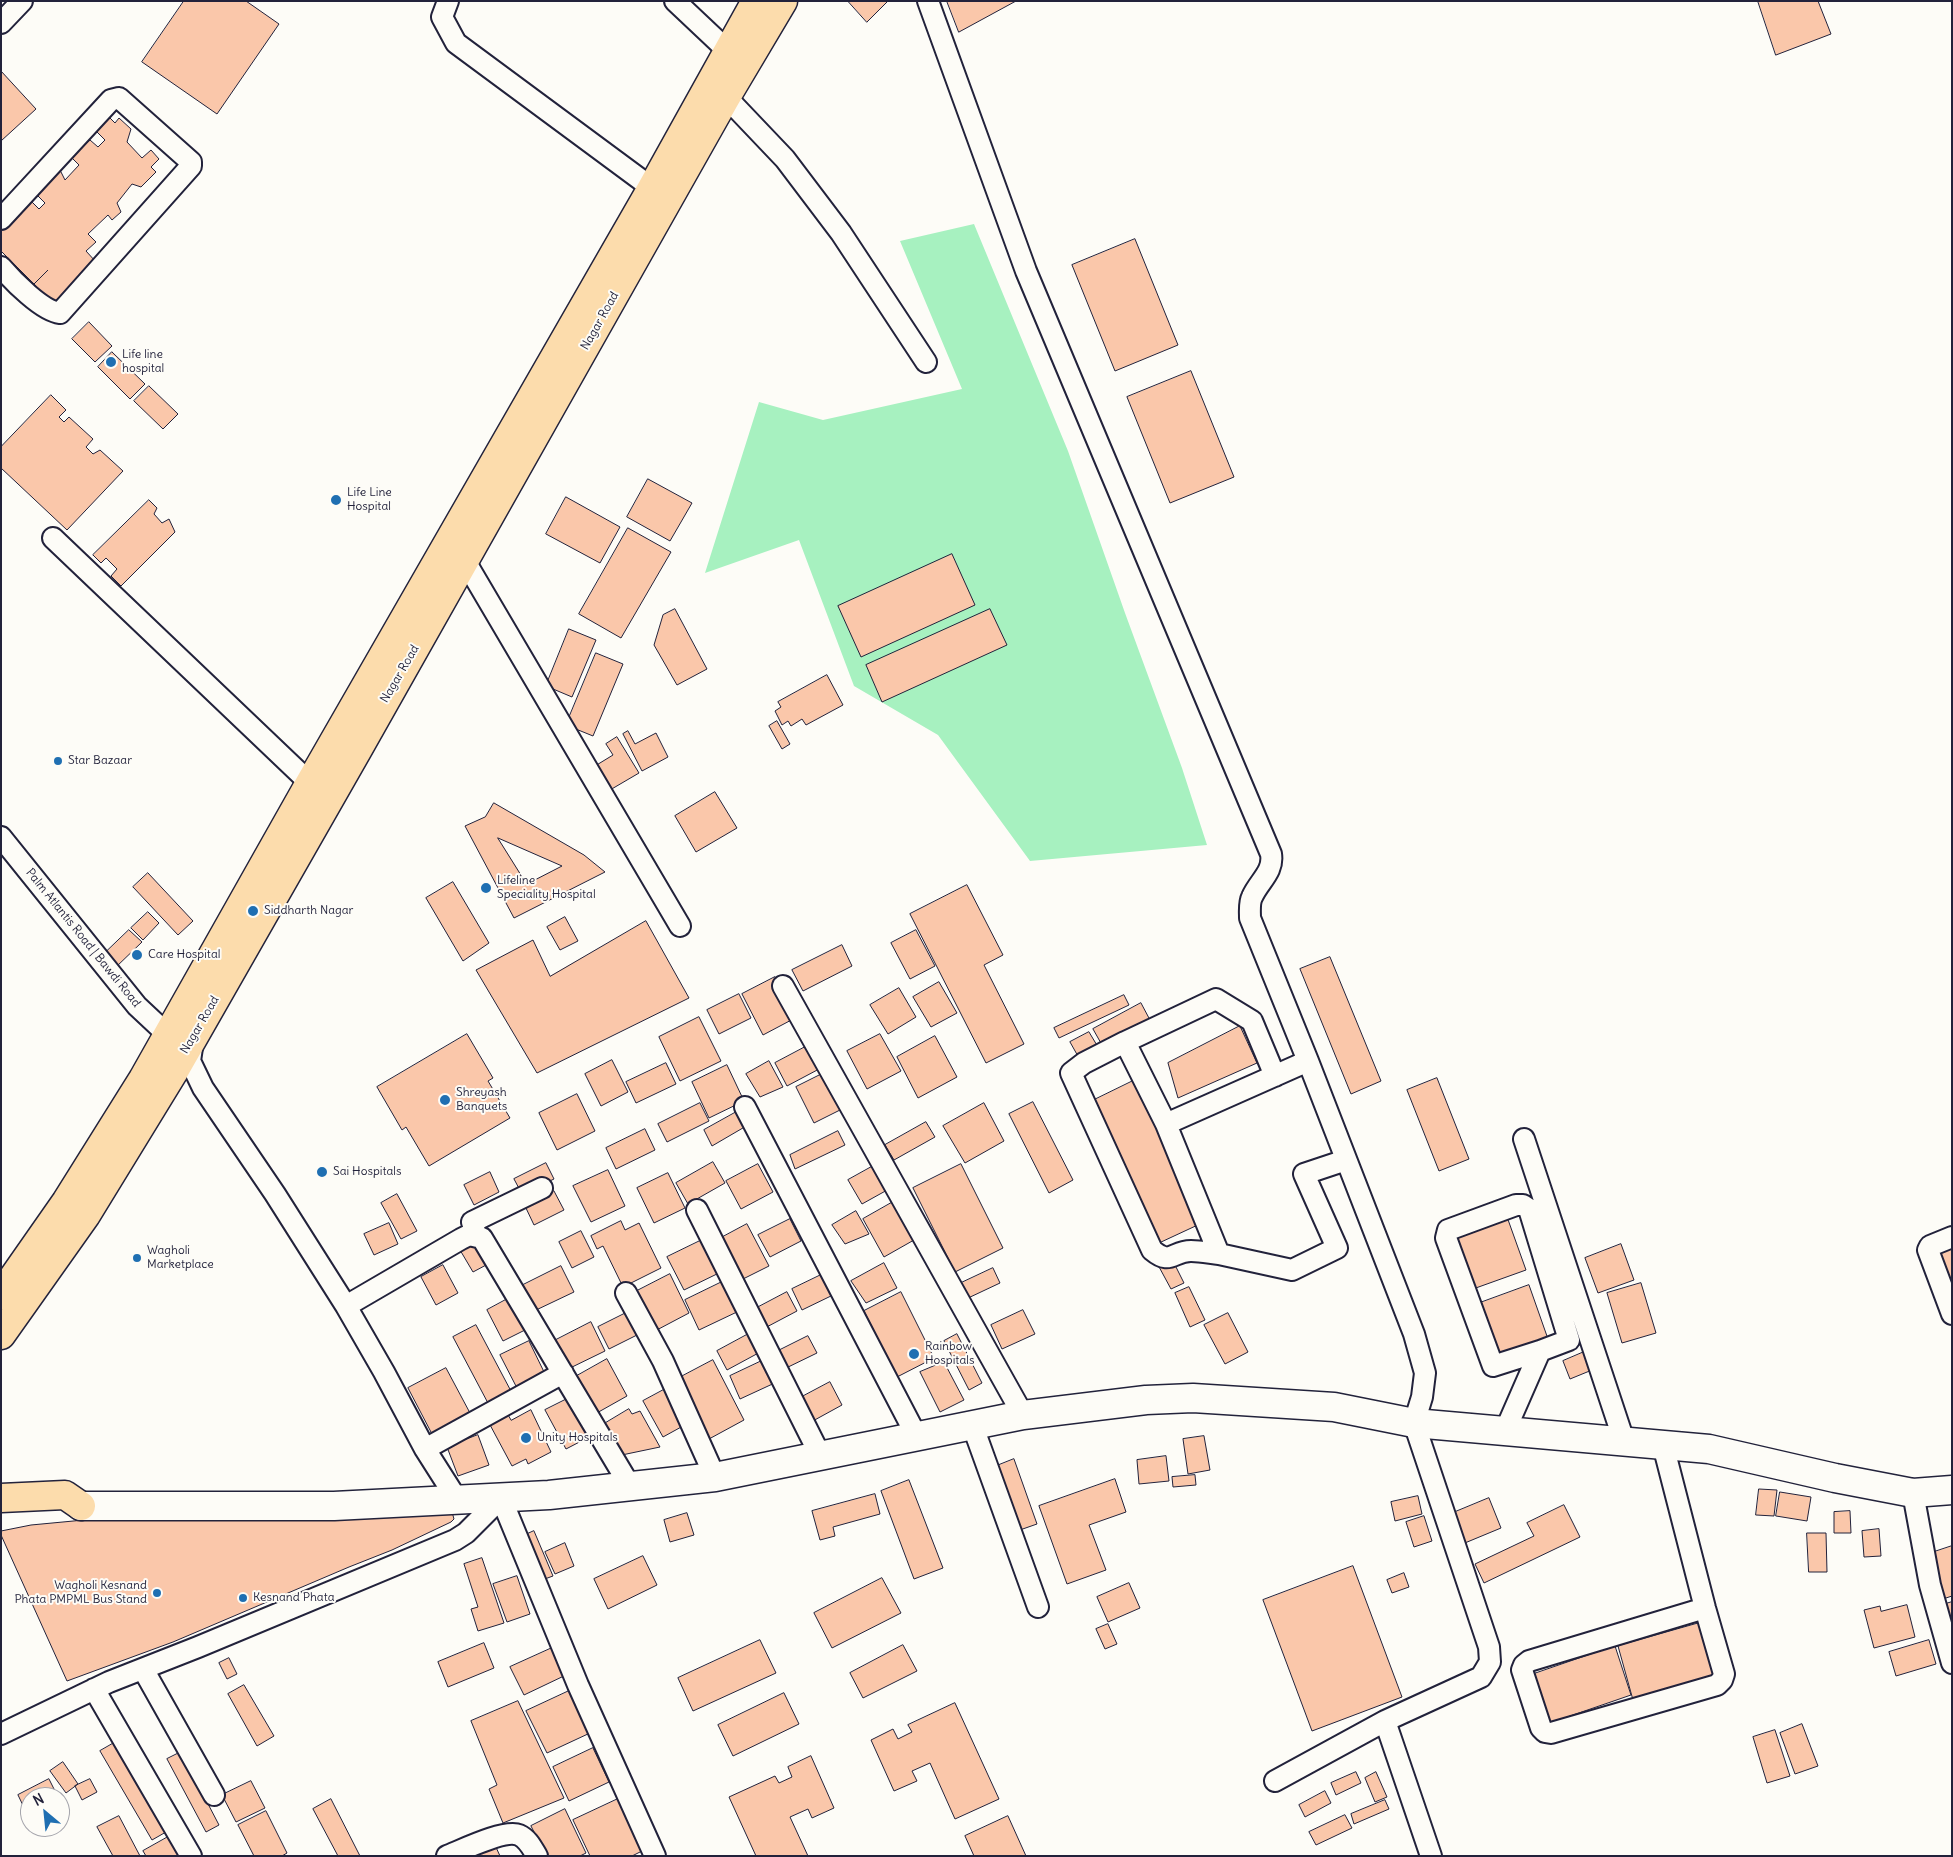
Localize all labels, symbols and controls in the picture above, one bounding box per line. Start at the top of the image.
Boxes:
street label: Nagar Road [578,289,622,353]
place label: Life line hospital [122,348,164,376]
marker: Life line hospital [104,355,118,369]
place label: Life Line Hospital [347,486,392,514]
marker: Life Line Hospital [329,493,343,507]
street label: Nagar Road [378,642,422,706]
place label: Star Bazaar [68,754,132,768]
marker: Star Bazaar [52,755,64,767]
street label: Palm Atlantis Road | Bawdi Road [23,866,143,1010]
place label: Lifeline Speciality Hospital [497,874,596,902]
marker: Lifeline Speciality Hospital [479,881,493,895]
marker: Siddharth Nagar [246,904,260,918]
place label: Siddharth Nagar [264,904,353,918]
marker: Care Hospital [130,948,144,962]
place label: Care Hospital [148,948,220,962]
street label: Nagar Road [178,993,222,1057]
place label: Shreyash Banquets [456,1086,507,1114]
marker: Shreyash Banquets [438,1093,452,1107]
marker: Sai Hospitals [315,1165,329,1179]
place label: Sai Hospitals [333,1165,401,1179]
place label: Wagholi Marketplace [147,1244,214,1272]
marker: Wagholi Marketplace [131,1252,143,1264]
place label: Rainbow Hospitals [925,1340,974,1368]
marker: Rainbow Hospitals [907,1347,921,1361]
marker: Unity Hospitals [519,1431,533,1445]
place label: Unity Hospitals [537,1431,618,1445]
place label: Wagholi Kesnand Phata PMPML Bus Stand [14,1579,147,1607]
marker: Wagholi Kesnand Phata PMPML Bus Stand [151,1587,163,1599]
place label: Kesnand Phata [253,1591,335,1605]
marker: Kesnand Phata [237,1592,249,1604]
north arrow [20,1787,70,1837]
text: N [30,1789,47,1810]

